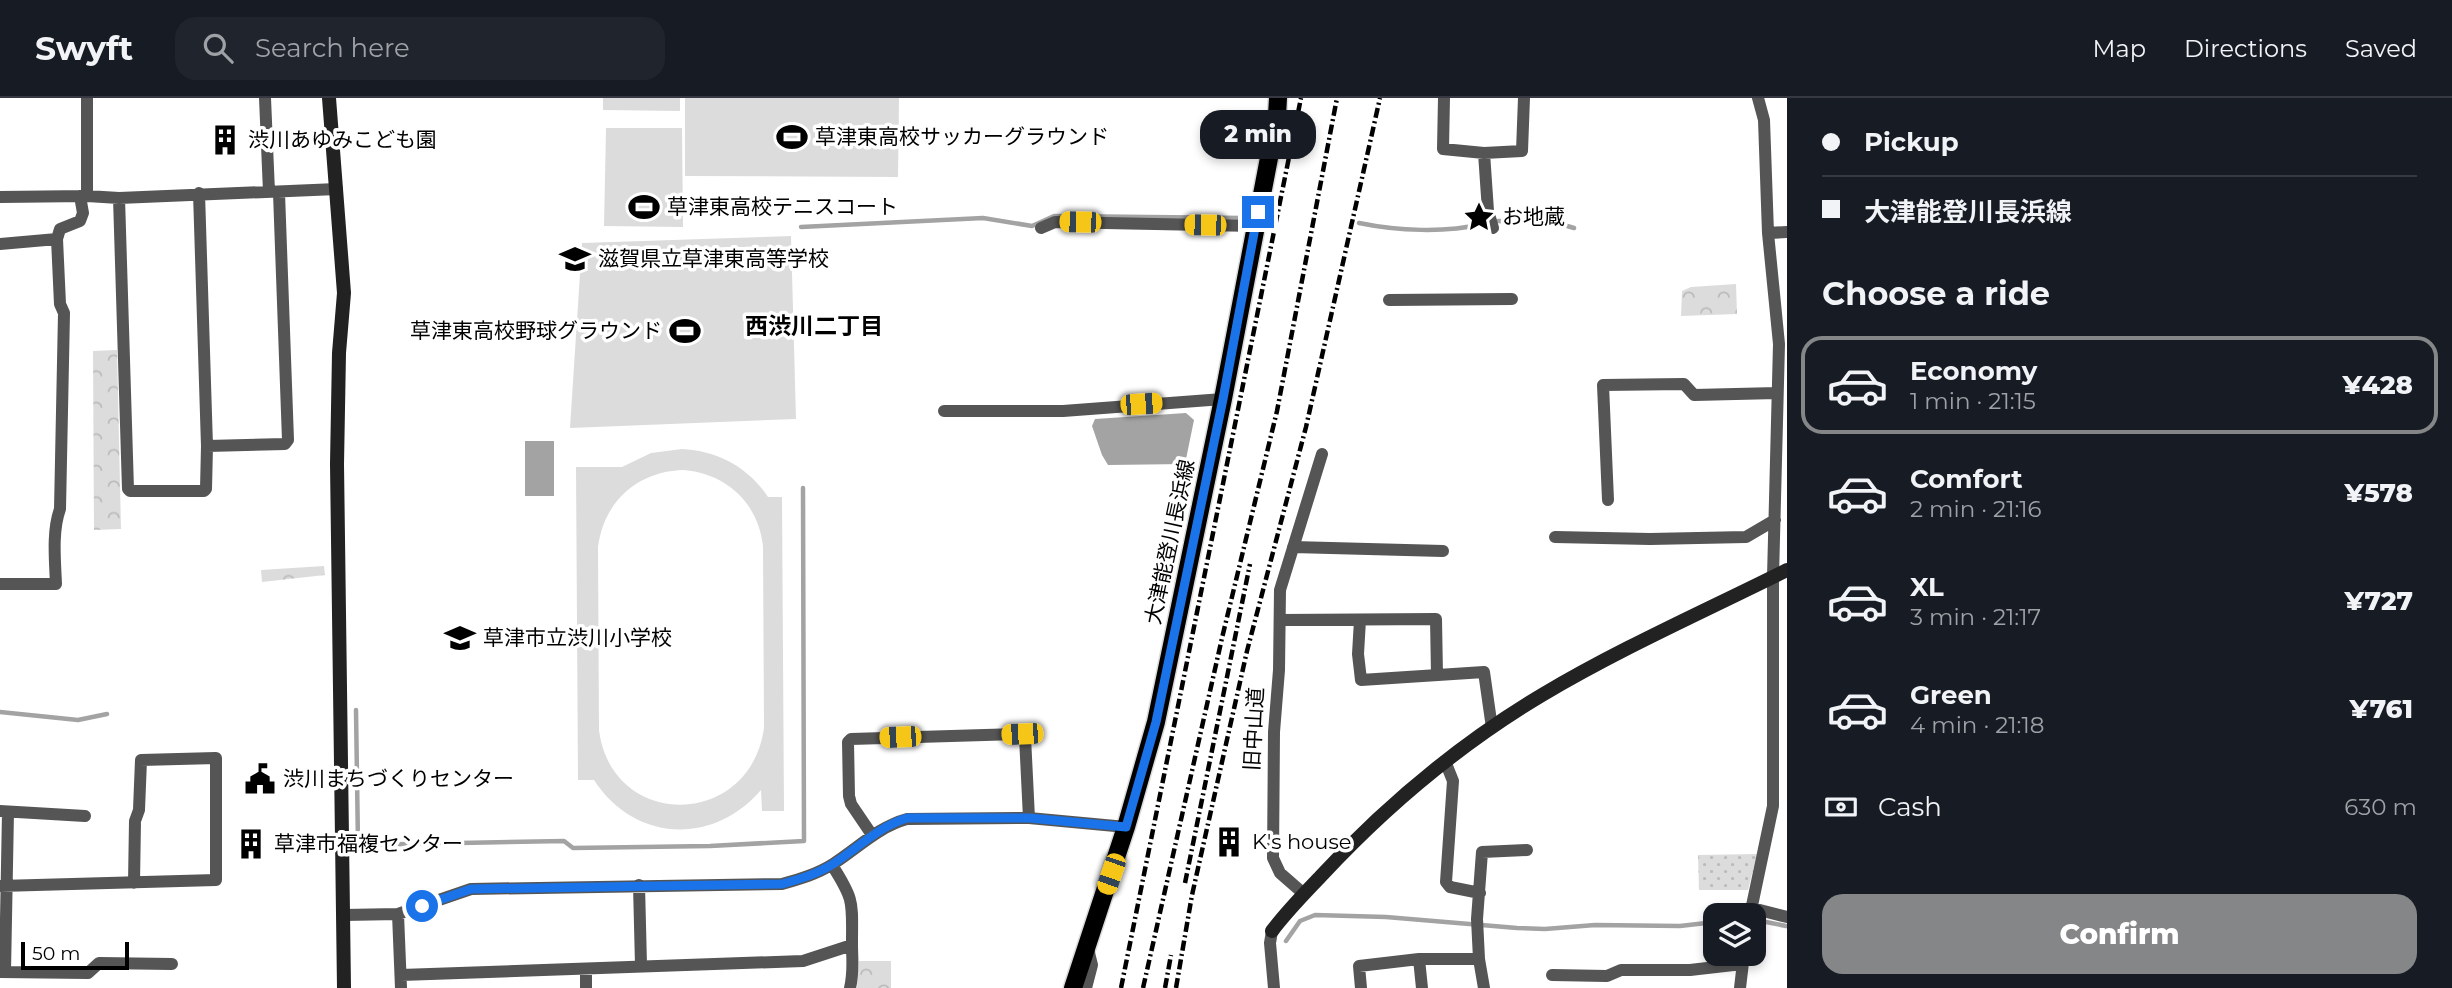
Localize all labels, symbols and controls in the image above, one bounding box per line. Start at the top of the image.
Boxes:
search box [175,17,665,80]
text: Swyft [35,28,133,68]
icon: search [199,29,237,67]
text: Search here [255,32,410,64]
text: Map [2093,34,2146,63]
text: Directions [2184,34,2307,63]
text: Saved [2345,34,2417,63]
callout: 2 min [1200,110,1316,159]
sports icon: 草津東高校サッカーグラウンド [775,120,809,154]
text: 2 min [1224,120,1292,148]
building icon: 渋川あゆみこども園 [208,123,242,157]
place label: 草津東高校サッカーグラウンド [815,124,1109,149]
text: Pickup [1864,126,1959,158]
place label: 渋川あゆみこども園 [248,127,437,152]
sports icon: 草津東高校テニスコート [627,190,661,224]
place label: 草津東高校テニスコート [667,194,898,219]
route end [1242,196,1274,228]
text: 大津能登川長浜線 [1864,196,2072,228]
place icon: お地蔵 [1462,200,1496,234]
place label: お地蔵 [1502,204,1565,229]
car [1059,211,1102,233]
car [1184,214,1227,236]
school or university icon: 滋賀県立草津東高等学校 [558,242,592,276]
place label: 滋賀県立草津東高等学校 [598,246,829,271]
text: Choose a ride [1822,274,2050,313]
district label: 西渋川二丁目 [745,312,883,340]
sports icon: 草津東高校野球グラウンド [668,314,702,348]
place label: 草津東高校野球グラウンド [410,318,662,343]
icon: car [1826,354,1889,417]
text: Economy [1910,355,2037,387]
text: ¥428 [2343,369,2413,401]
text: 1 min · 21:15 [1910,387,2036,415]
car [1120,392,1163,416]
street label: 大津能登川長浜線 [1140,457,1199,627]
icon: car [1826,462,1889,525]
text: Comfort [1910,463,2022,495]
text: ¥578 [2345,477,2413,509]
text: 2 min · 21:16 [1910,495,2042,523]
icon: car [1826,570,1889,633]
text: XL [1910,571,1944,603]
text: ¥727 [2344,585,2413,617]
text: 3 min · 21:17 [1910,603,2041,631]
school or university icon: 草津市立渋川小学校 [443,621,477,655]
place label: 草津市立渋川小学校 [483,625,672,650]
icon: car [1826,678,1889,741]
text: Green [1910,679,1992,711]
street label: 旧中山道 [1239,686,1268,772]
text: ¥761 [2350,693,2413,725]
text: 4 min · 21:18 [1910,711,2044,739]
car [1001,723,1044,745]
car [879,726,922,748]
public building icon: 渋川まちづくりセンター [243,762,277,796]
place label: 渋川まちづくりセンター [283,766,514,791]
icon: cash [1822,788,1860,826]
text: Cash [1878,791,1942,823]
text: 630 m [2344,793,2417,821]
building icon: K's house [1212,825,1246,859]
building icon: 草津市福複センター [234,827,268,861]
place label: K's house [1252,829,1351,854]
place label: 草津市福複センター [274,831,463,856]
car [1095,851,1128,897]
route start [406,890,438,922]
button: Confirm [1822,894,2417,974]
map controls [1703,903,1766,966]
button: layers [1703,903,1766,966]
scale bar [21,939,130,971]
text: 50 m [32,942,80,965]

